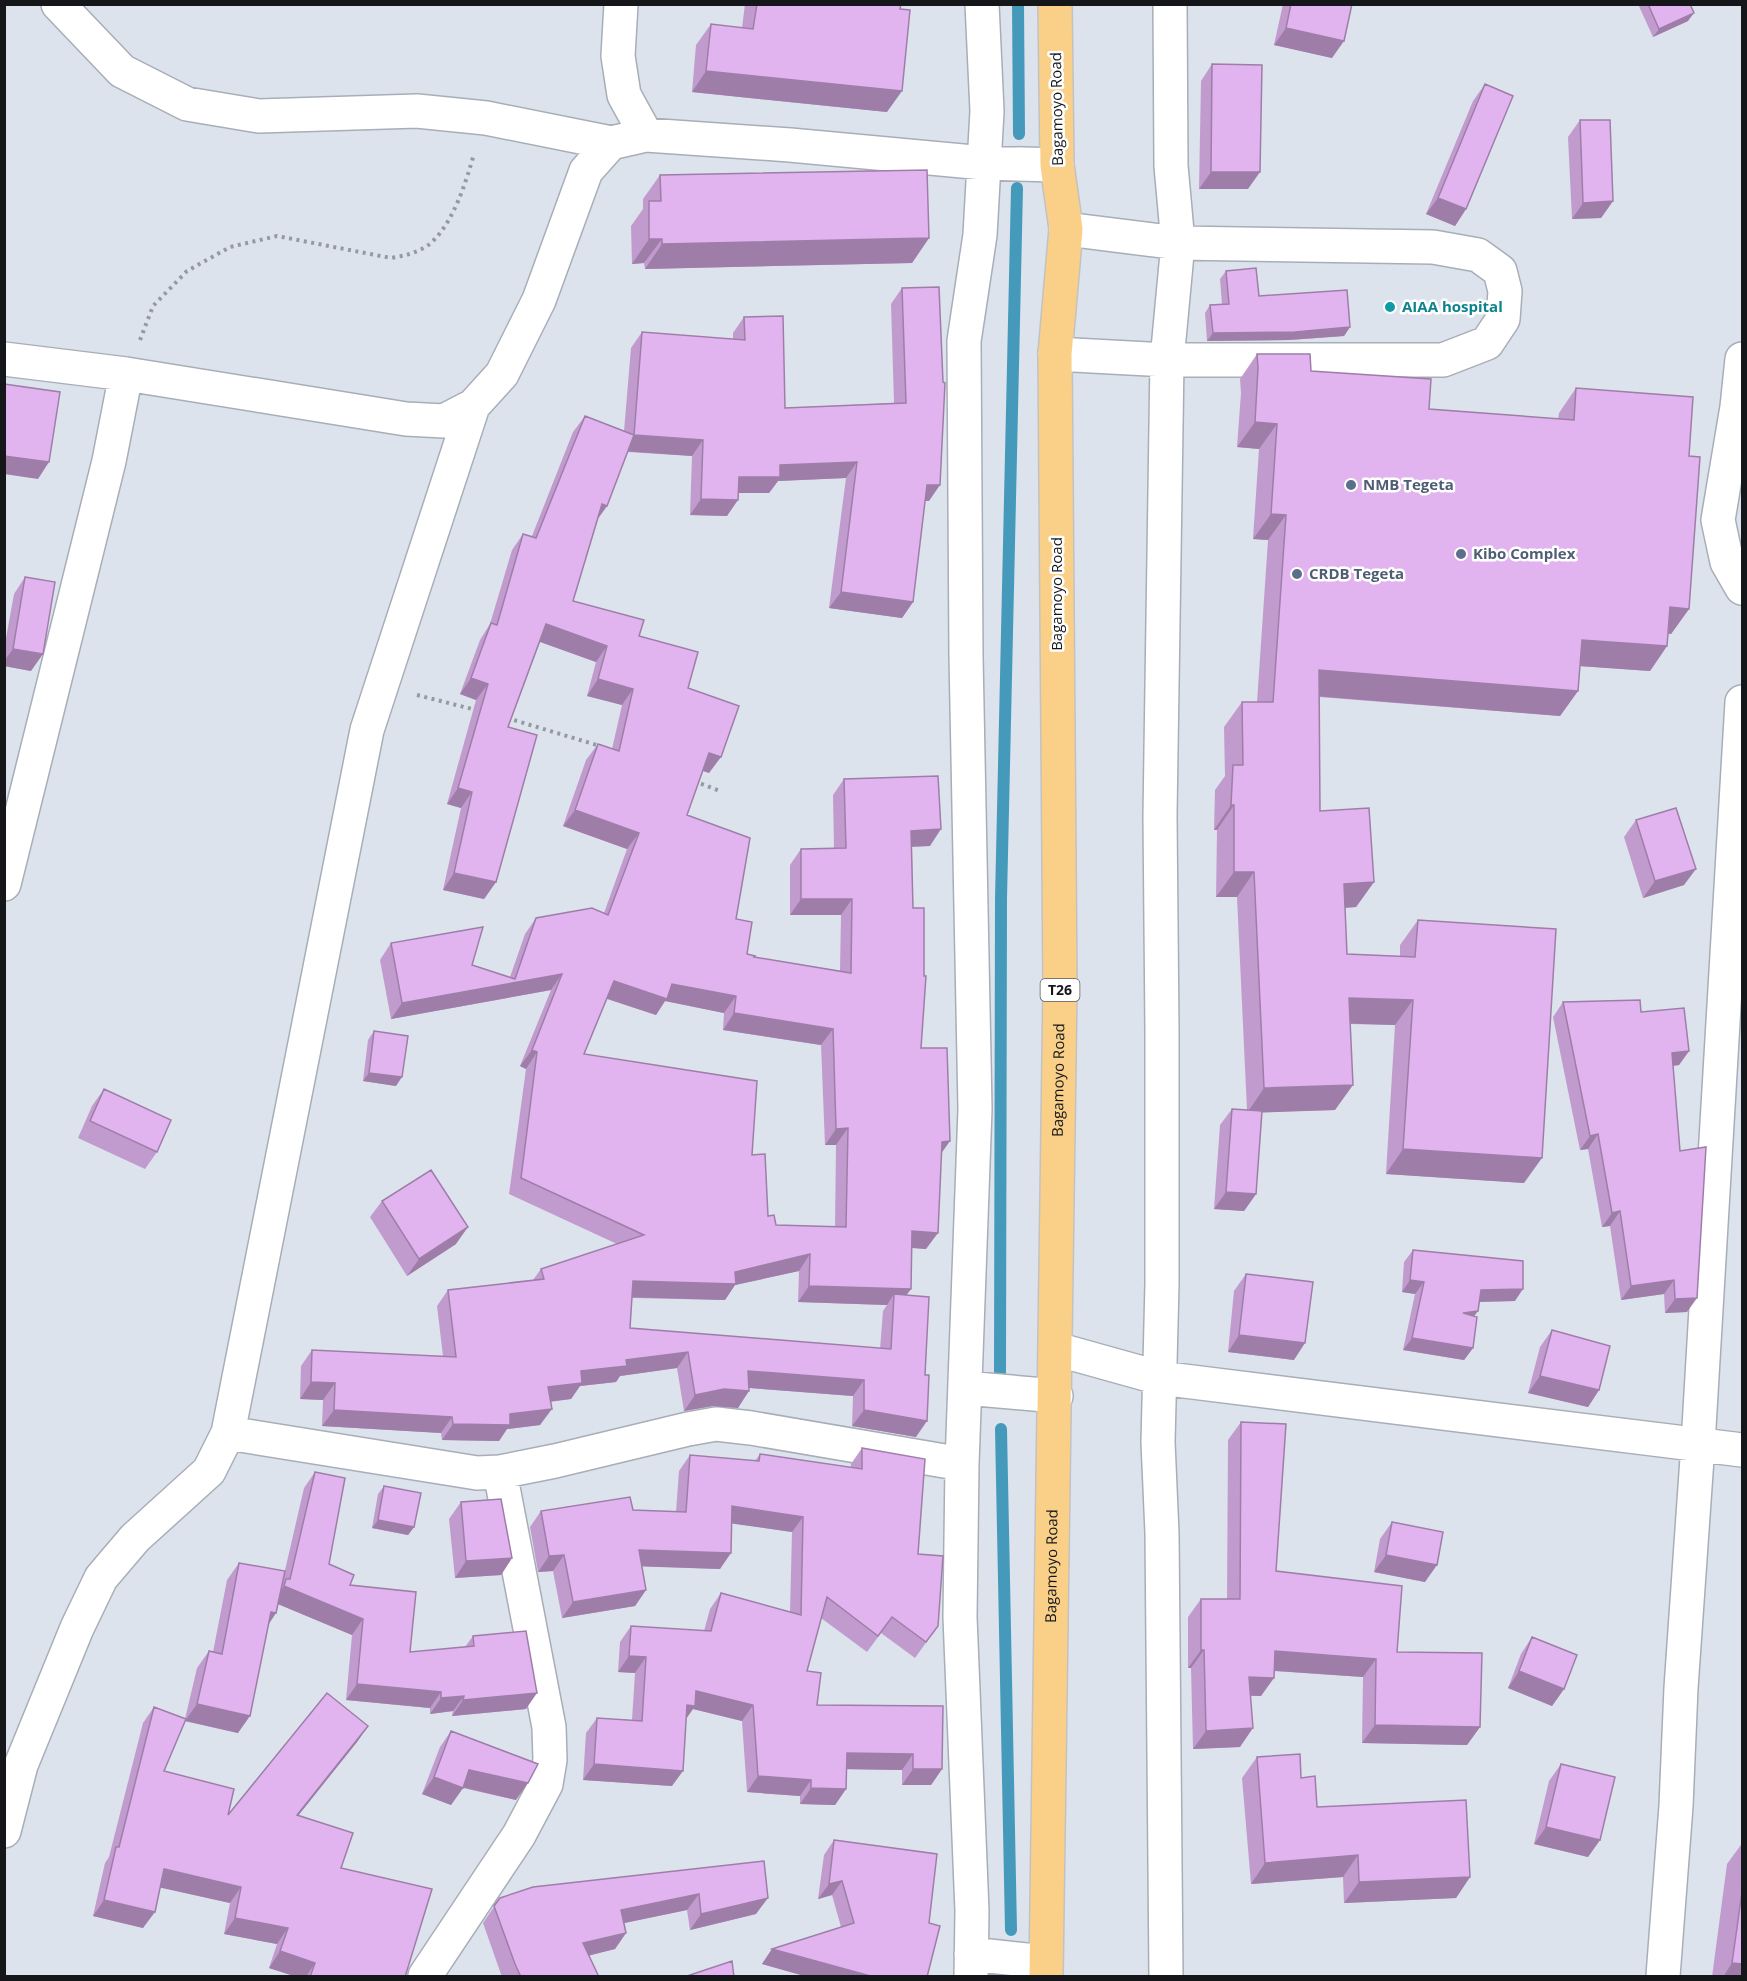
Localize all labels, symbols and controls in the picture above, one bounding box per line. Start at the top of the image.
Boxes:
street label: Bagamoyo Road [1045,52,1067,166]
place label: AIAA hospital [1402,296,1503,316]
marker: AIAA hospital [1383,300,1397,314]
place label: NMB Tegeta [1363,474,1454,494]
marker: NMB Tegeta [1344,478,1358,492]
street label: Bagamoyo Road [1046,537,1066,651]
place label: Kibo Complex [1473,543,1576,563]
marker: Kibo Complex [1454,547,1468,561]
place label: CRDB Tegeta [1309,563,1404,583]
marker: CRDB Tegeta [1290,567,1304,581]
road number: T26 [1040,979,1080,1001]
street label: Bagamoyo Road [1047,1023,1068,1137]
street label: Bagamoyo Road [1040,1509,1062,1623]

